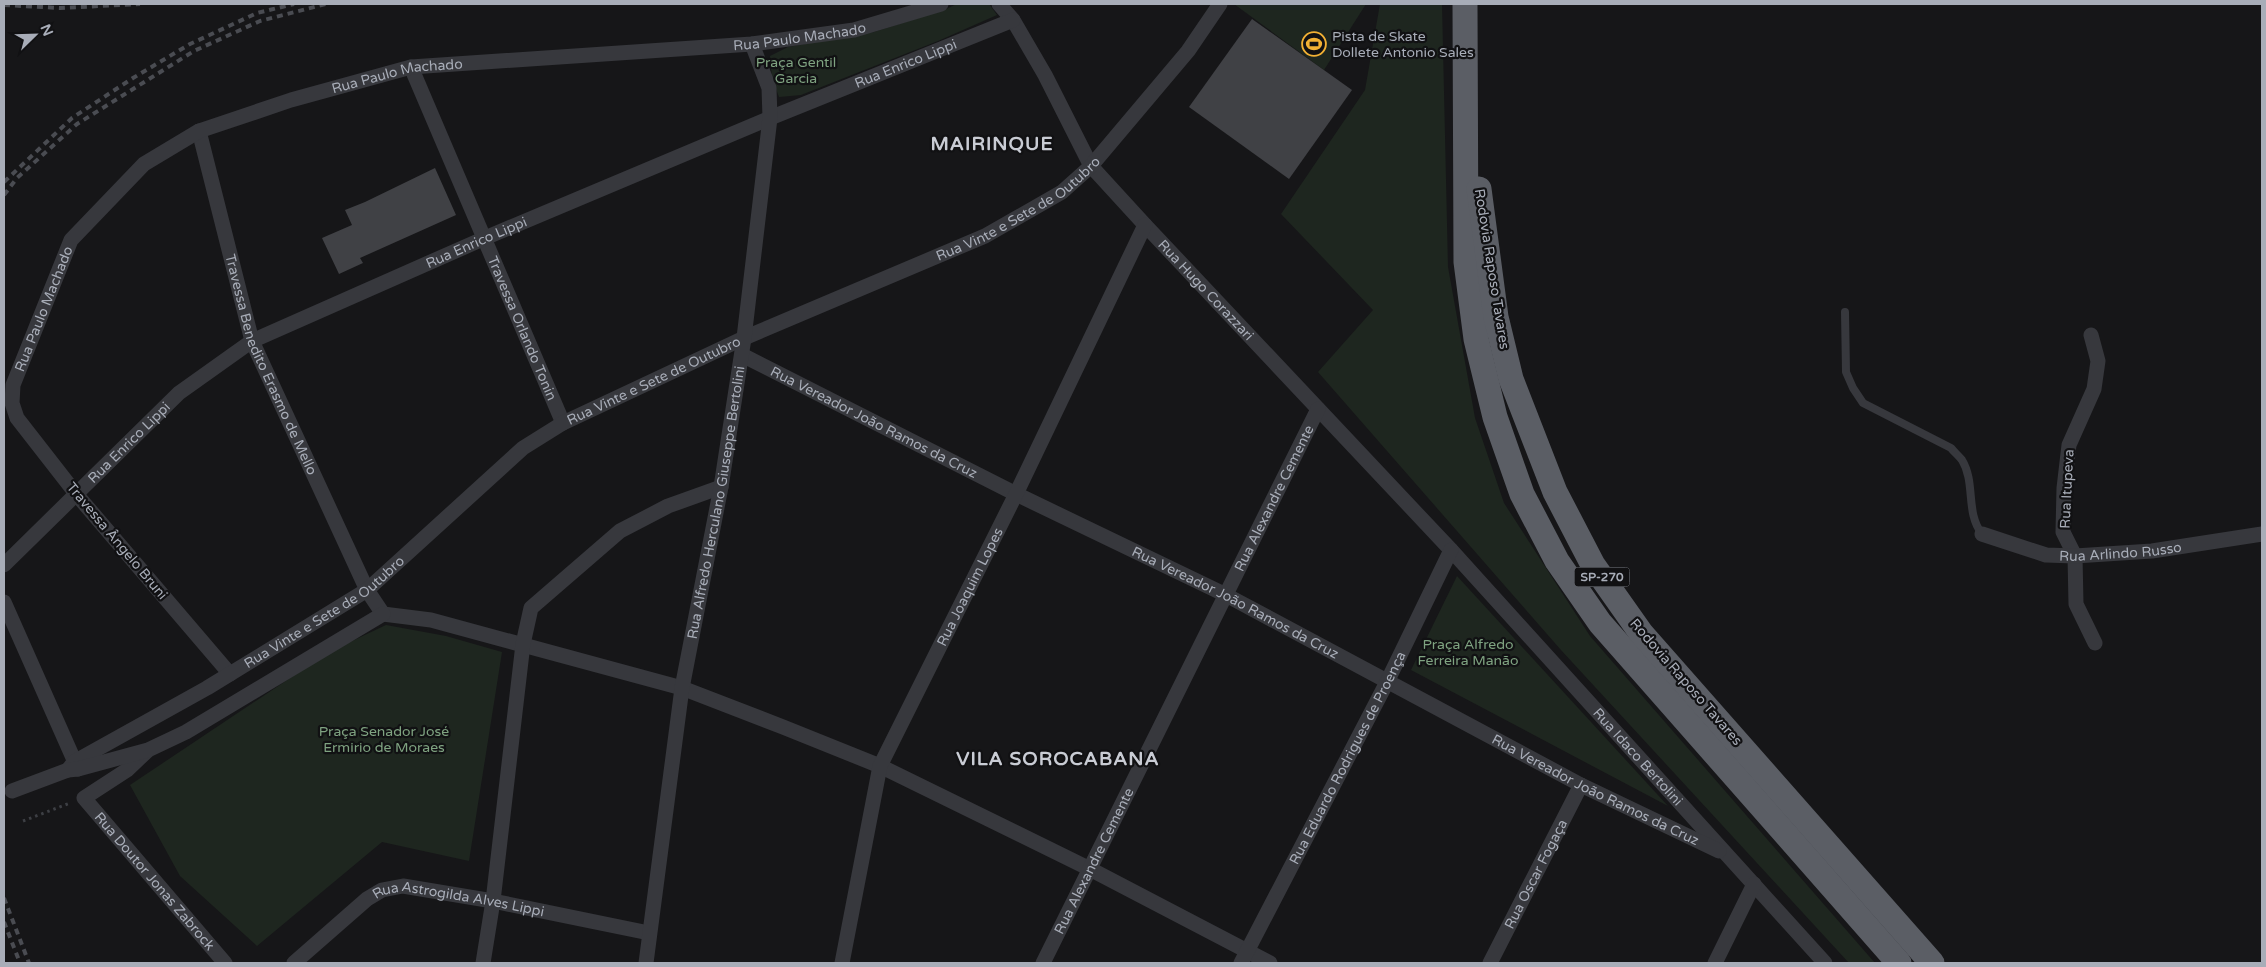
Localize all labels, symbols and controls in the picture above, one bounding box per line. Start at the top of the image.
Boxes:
north arrow [10,10,60,60]
street label: Rua Paulo Machado [733,18,868,54]
text: N [36,22,57,39]
place label: Pista de Skate Dollete Antonio Sales [1332,28,1474,61]
sports icon: Pista de Skate Dollete Antonio Sales [1301,31,1327,57]
street label: Rua Enrico Lippi [852,35,959,92]
park label: Praça Gentil Garcia [756,54,836,87]
street label: Rua Paulo Machado [330,55,463,97]
district label: MAIRINQUE [930,133,1054,155]
street label: Rua Vinte e Sete de Outubro [933,153,1104,264]
street label: Rodovia Raposo Tavares [1471,187,1513,351]
street label: Rua Enrico Lippi [423,213,529,272]
street label: Rua Hugo Corazzari [1155,236,1258,344]
street label: Rua Paulo Machado [11,244,76,374]
street label: Travessa Benedito Erasmo de Mello [222,252,321,477]
street label: Travessa Orlando Tonin [484,253,561,403]
street label: Rua Vinte e Sete de Outubro [564,332,743,429]
street label: Rua Vereador João Ramos da Cruz [768,362,980,482]
street label: Rua Alfredo Herculano Giuseppe Bertolini [683,365,748,640]
street label: Rua Enrico Lippi [84,398,173,486]
street label: Rua Alexandre Cemente [1230,422,1317,574]
street label: Rua Itupeva [2056,449,2078,529]
street label: Travessa Ângelo Bruni [63,479,171,603]
street label: Rua Joaquim Lopes [933,524,1006,649]
street label: Rua Arlindo Russo [2059,538,2183,565]
street label: Rua Vereador João Ramos da Cruz [1129,543,1342,662]
street label: Rua Vinte e Sete de Outubro [241,552,408,672]
road number: SP-270 [1574,568,1630,586]
street label: Rodovia Raposo Tavares [1626,615,1746,749]
park label: Praça Alfredo Ferreira Manão [1418,636,1518,669]
street label: Rua Eduardo Rodrigues de Proença [1285,649,1409,867]
street label: Rua Idaco Bertolini [1590,704,1687,809]
park label: Praça Senador José Ermirio de Moraes [319,723,449,756]
street label: Rua Vereador João Ramos da Cruz [1489,730,1702,849]
district label: VILA SOROCABANA [956,748,1160,770]
street label: Rua Alexandre Cemente [1050,785,1137,937]
street label: Rua Doutor Jonas Zabrock [91,808,219,954]
street label: Rua Oscar Fogaça [1500,816,1571,932]
street label: Rua Astrogilda Alves Lippi [369,877,546,920]

